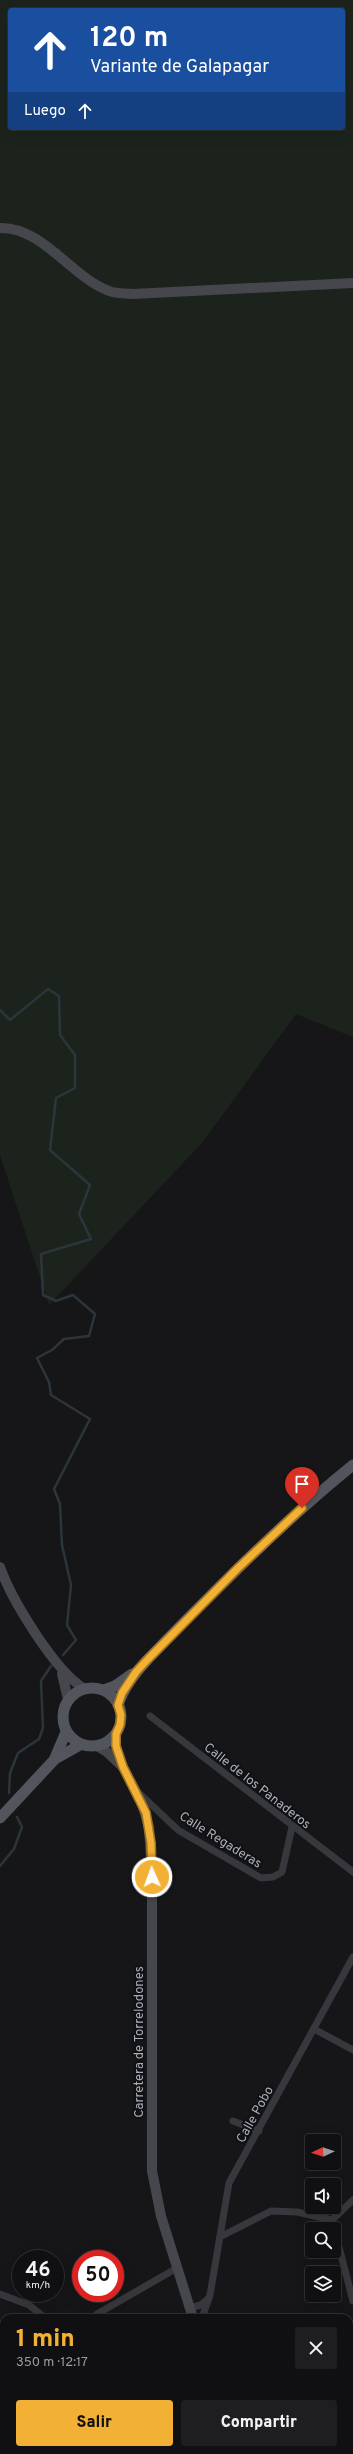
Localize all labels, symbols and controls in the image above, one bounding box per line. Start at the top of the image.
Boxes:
text: 120 m [90,21,168,57]
icon: ahead [24,24,76,76]
text: Variante de Galapagar [90,56,269,79]
icon: ahead [74,100,96,122]
text: Luego [24,102,66,121]
pin [285,1467,319,1508]
icon: arrive [291,1473,313,1495]
street label: Calle de los Panaderos [200,1740,313,1833]
street label: Calle Regaderas [176,1809,264,1872]
position arrow [131,1856,173,1898]
street label: Carretera de Torrelodones [132,1966,148,2118]
street label: Calle Pobo [234,2084,278,2146]
north arrow [305,2134,341,2170]
map controls [305,2134,341,2302]
button: sound [305,2178,341,2214]
button: search [305,2222,341,2258]
speed limit sign: 50 [72,2250,124,2302]
text: 46 [25,2258,51,2284]
button: layers [305,2266,341,2302]
text: km/h [26,2279,50,2292]
text: 1 min [16,2325,75,2355]
button: close [295,2327,337,2369]
text: 350 m · 12:17 [16,2355,88,2371]
button: Salir [16,2400,173,2446]
button: Compartir [181,2400,337,2446]

